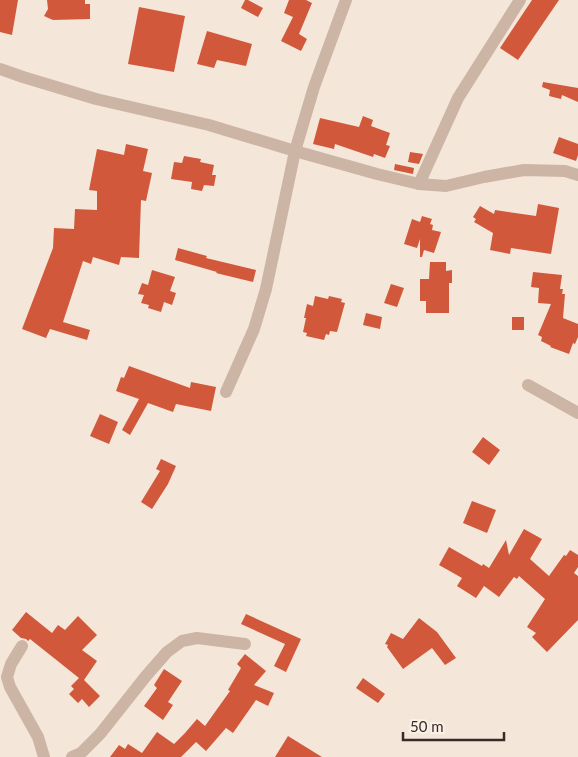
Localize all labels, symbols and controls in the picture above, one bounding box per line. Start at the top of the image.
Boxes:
scale bar [403,710,504,742]
text: 50 m [410,717,444,735]

